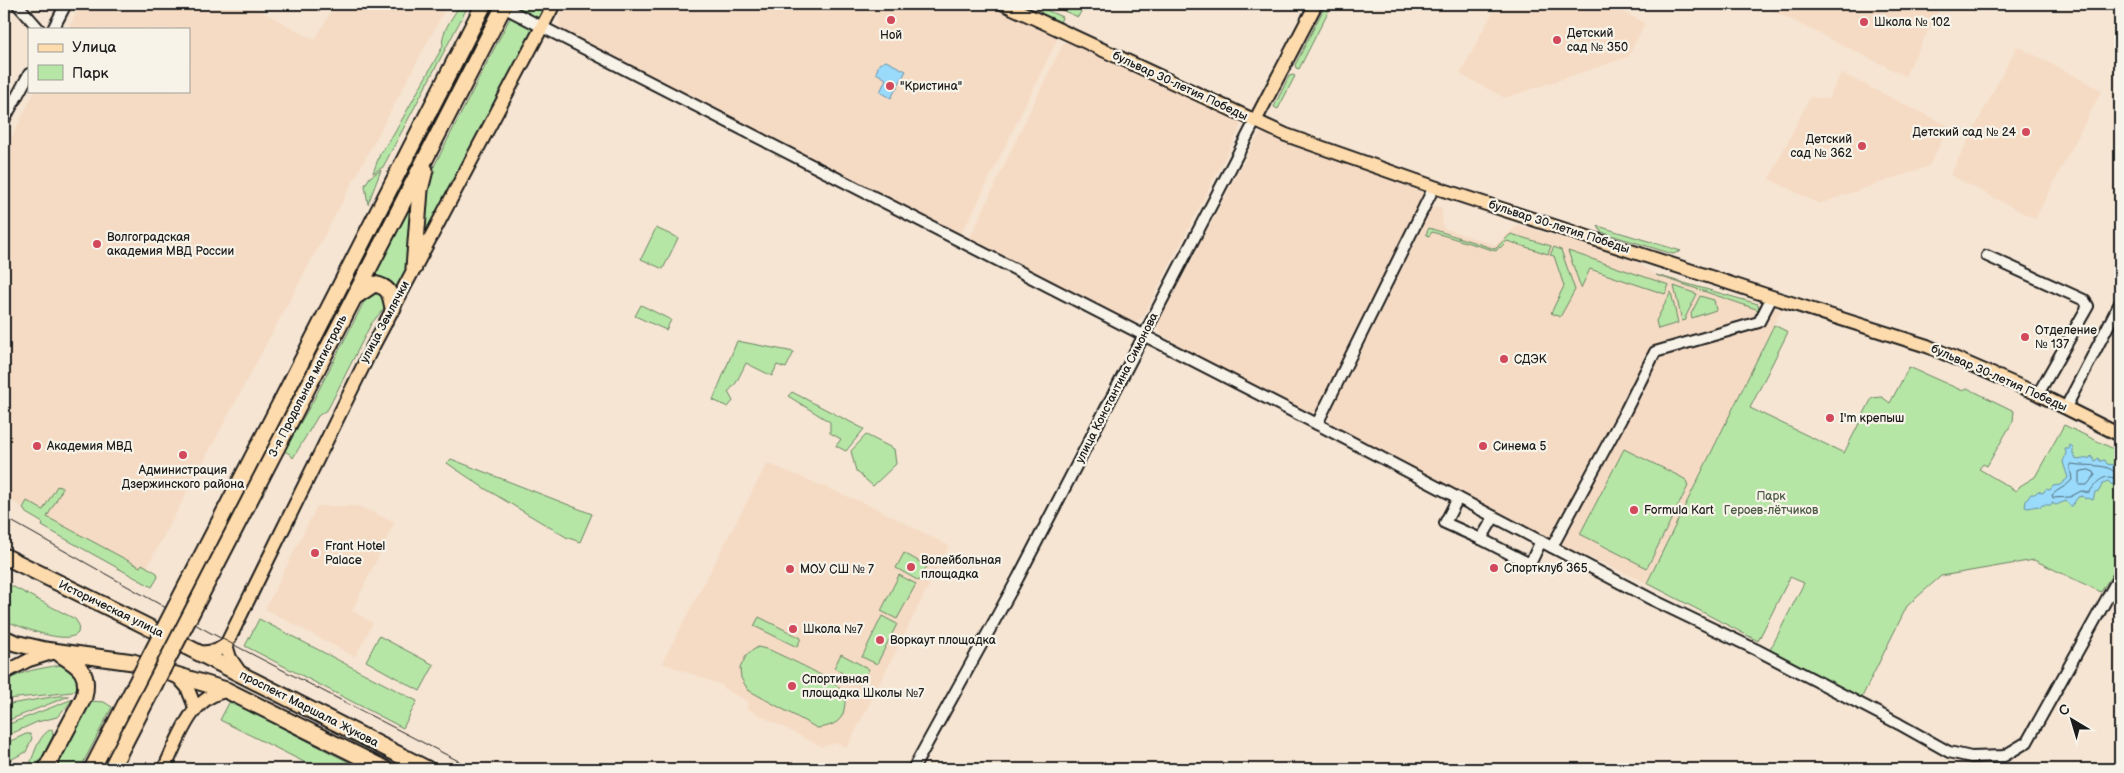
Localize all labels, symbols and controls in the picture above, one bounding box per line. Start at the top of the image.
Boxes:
marker: Ной [885,14,897,26]
place label: Школа № 102 [1874,15,1950,30]
marker: Школа № 102 [1858,16,1870,28]
place label: Детский сад № 350 [1567,26,1628,55]
legend [28,28,190,92]
place label: Ной [880,28,902,43]
marker: Детский сад № 350 [1551,34,1563,46]
text: Улица [72,38,117,57]
street label: бульвар 30-летия Победы [1110,48,1250,124]
text: Парк [72,64,109,83]
place label: "Кристина" [900,79,962,94]
marker: "Кристина" [884,80,896,92]
place label: Детский сад № 24 [1913,125,2017,140]
marker: Детский сад № 24 [2020,126,2032,138]
place label: Детский сад № 362 [1791,132,1852,161]
marker: Детский сад № 362 [1856,140,1868,152]
street label: бульвар 30-летия Победы [1487,197,1631,257]
place label: Волгоградская академия МВД России [107,230,234,259]
marker: Волгоградская академия МВД России [91,238,103,250]
street label: улица Землячки [357,278,413,366]
street label: улица Константина Симонова [1072,310,1162,466]
street label: 3-я Продольная магистраль [265,312,351,460]
place label: Отделение № 137 [2035,323,2097,352]
marker: Отделение № 137 [2019,331,2031,343]
street label: бульвар 30-летия Победы [1929,341,2069,415]
place label: СДЭК [1514,352,1547,367]
marker: СДЭК [1498,353,1510,365]
place label: I'm крепыш [1840,411,1904,426]
marker: I'm крепыш [1824,412,1836,424]
place label: Академия МВД [46,439,133,454]
place label: Синема 5 [1493,439,1547,454]
marker: Академия МВД [31,440,43,452]
marker: Синема 5 [1477,440,1489,452]
marker: Администрация Дзержинского района [177,449,189,461]
place label: Администрация Дзержинского района [122,463,244,492]
park label: Парк Героев-лётчиков [1724,489,1819,518]
place label: Formula Kart [1644,503,1714,518]
marker: Formula Kart [1628,504,1640,516]
place label: Frant Hotel Palace [325,539,385,568]
marker: Frant Hotel Palace [309,547,321,559]
place label: Волейбольная площадка [921,553,1001,582]
marker: Волейбольная площадка [905,561,917,573]
place label: Спортклуб 365 [1504,561,1588,576]
place label: МОУ СШ № 7 [800,562,874,577]
marker: Спортклуб 365 [1488,562,1500,574]
marker: МОУ СШ № 7 [784,563,796,575]
street label: Историческая улица [56,577,166,641]
place label: Школа №7 [803,622,863,637]
marker: Школа №7 [787,623,799,635]
place label: Воркаут площадка [890,633,996,648]
marker: Воркаут площадка [874,634,886,646]
street label: проспект Маршала Жукова [237,667,381,751]
place label: Спортивная площадка Школы №7 [802,672,924,701]
marker: Спортивная площадка Школы №7 [786,680,798,692]
north arrow [2046,696,2096,746]
text: С [2055,700,2074,720]

